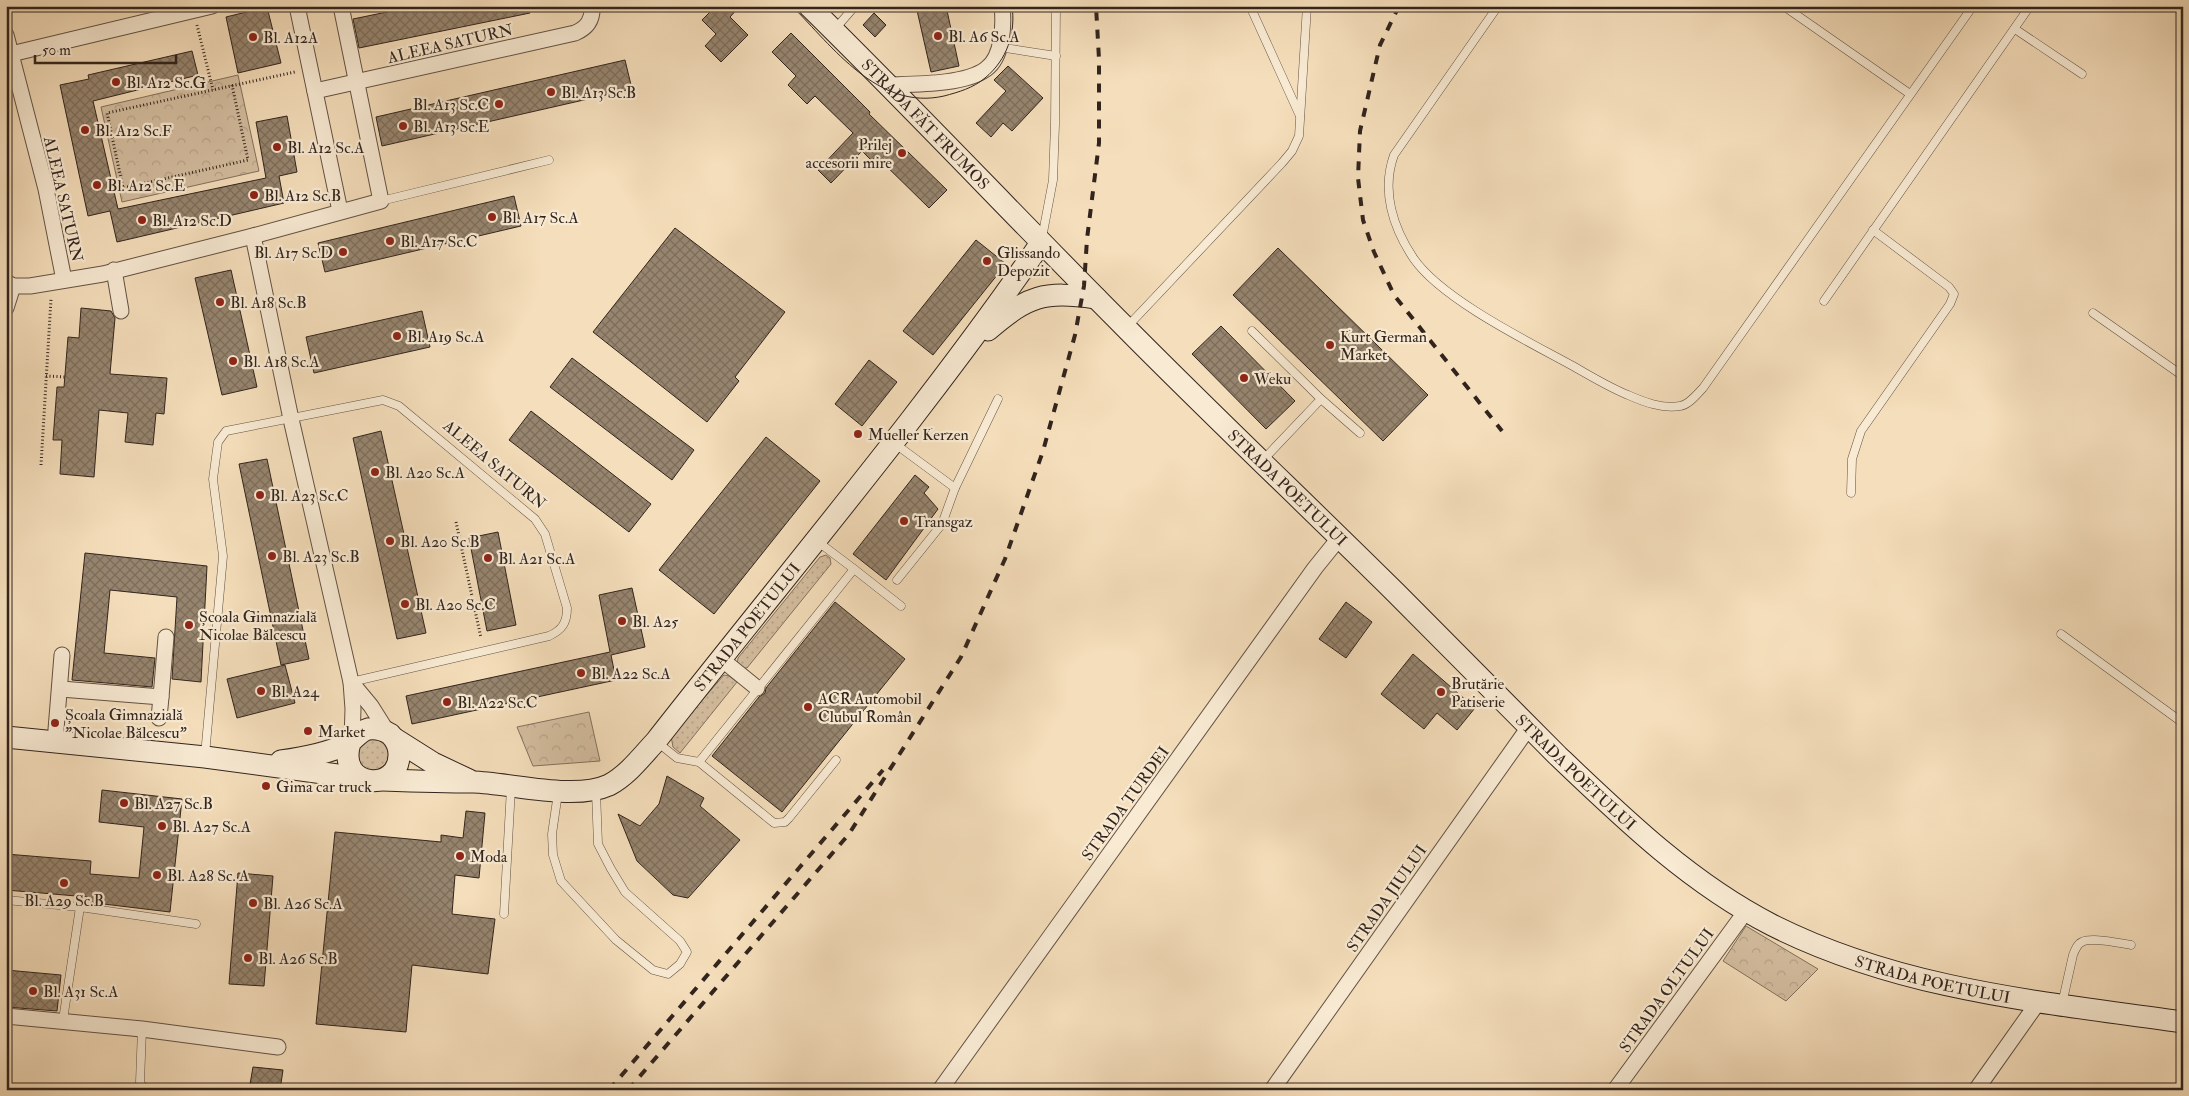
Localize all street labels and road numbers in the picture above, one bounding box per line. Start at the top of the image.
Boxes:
street label: ALEEA SATURN [385,20,515,68]
street label: STRADA FĂT FRUMOS [857,55,994,194]
street label: ALEEA SATURN [39,134,87,264]
street label: ALEEA SATURN [438,415,550,514]
street label: STRADA POETULUI [1223,425,1351,551]
street label: STRADA POETULUI [690,559,805,696]
street label: STRADA POETULUI [1511,710,1640,835]
street label: STRADA TURDEI [1078,743,1174,865]
street label: STRADA JIULUI [1342,841,1432,957]
street label: STRADA OLTULUI [1615,925,1719,1057]
street label: STRADA POETULUI [1852,951,2012,1008]

